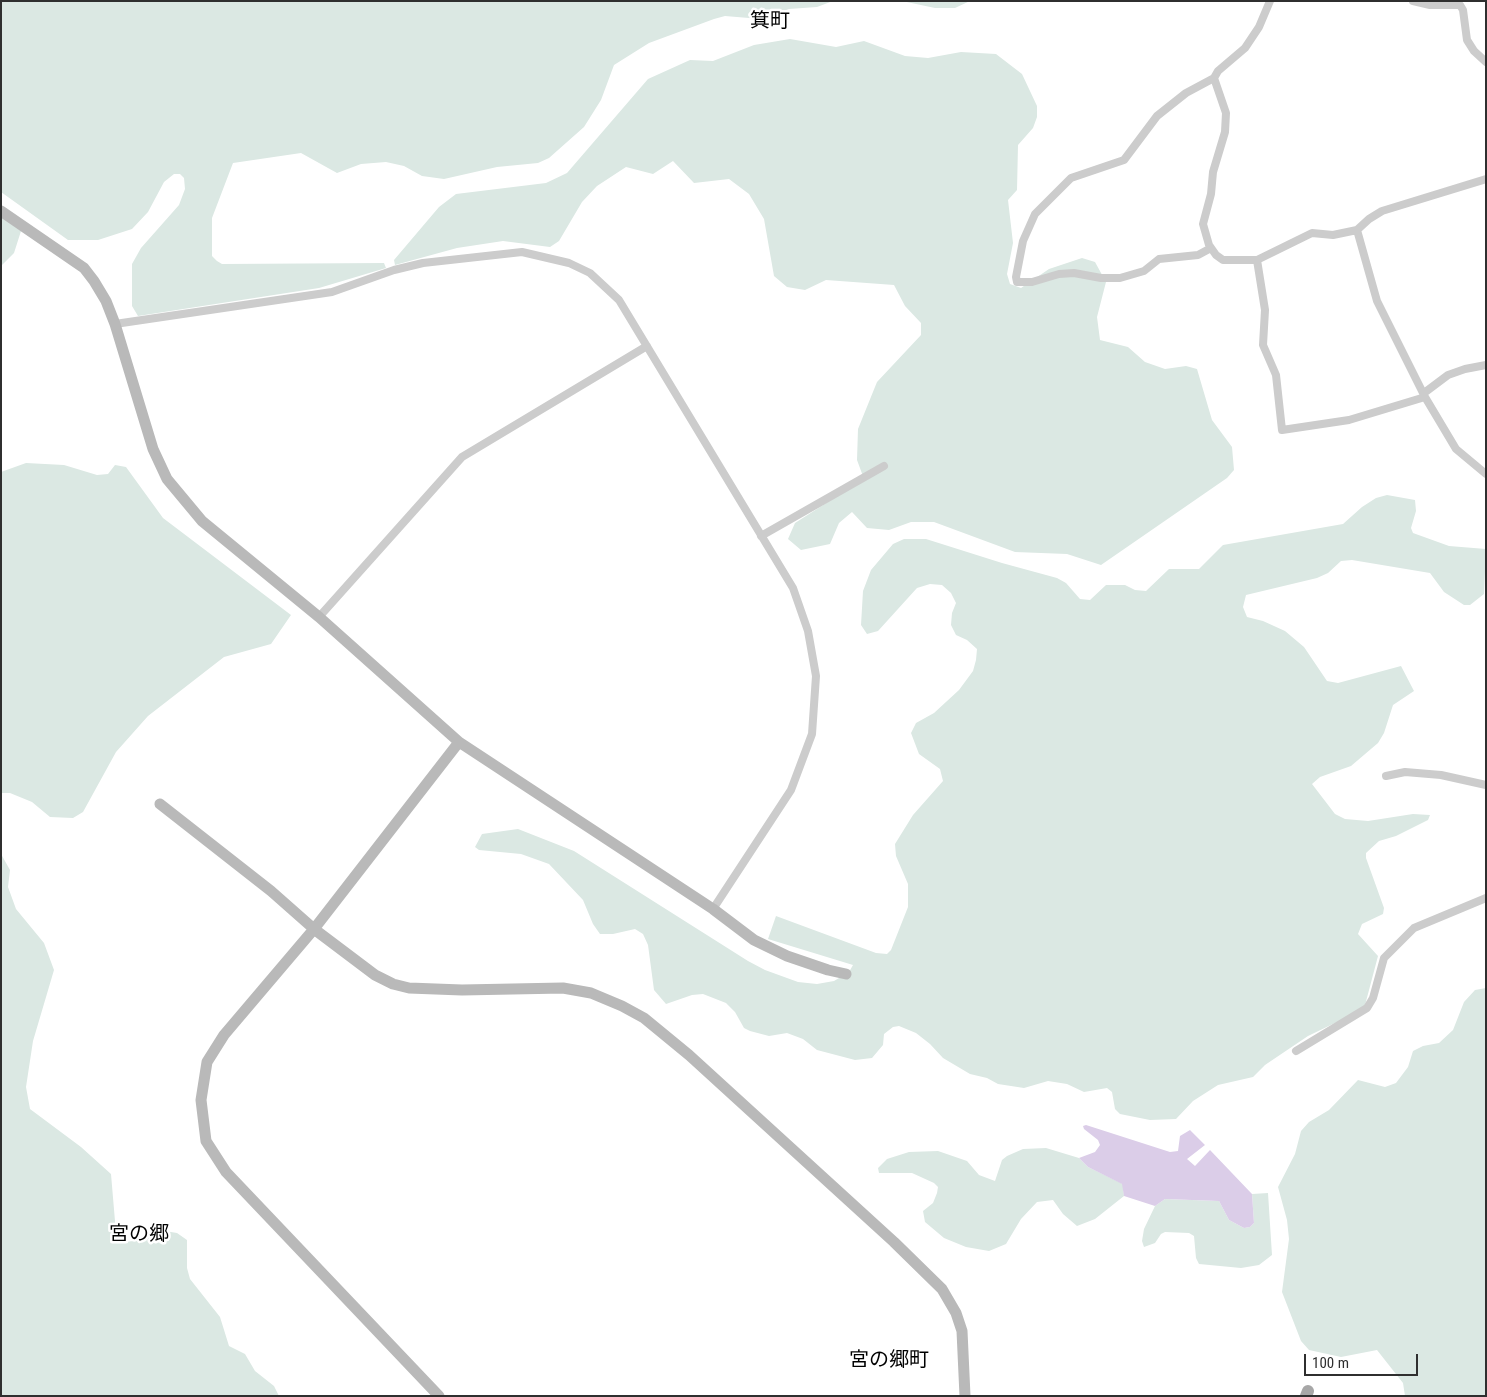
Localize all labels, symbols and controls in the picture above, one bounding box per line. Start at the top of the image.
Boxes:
district label: 箕町 [750,10,790,34]
district label: 宮の郷 [109,1223,169,1247]
scale bar [1307,1344,1421,1376]
district label: 宮の郷町 [849,1349,929,1373]
text: 100 m [1312,1354,1349,1372]

